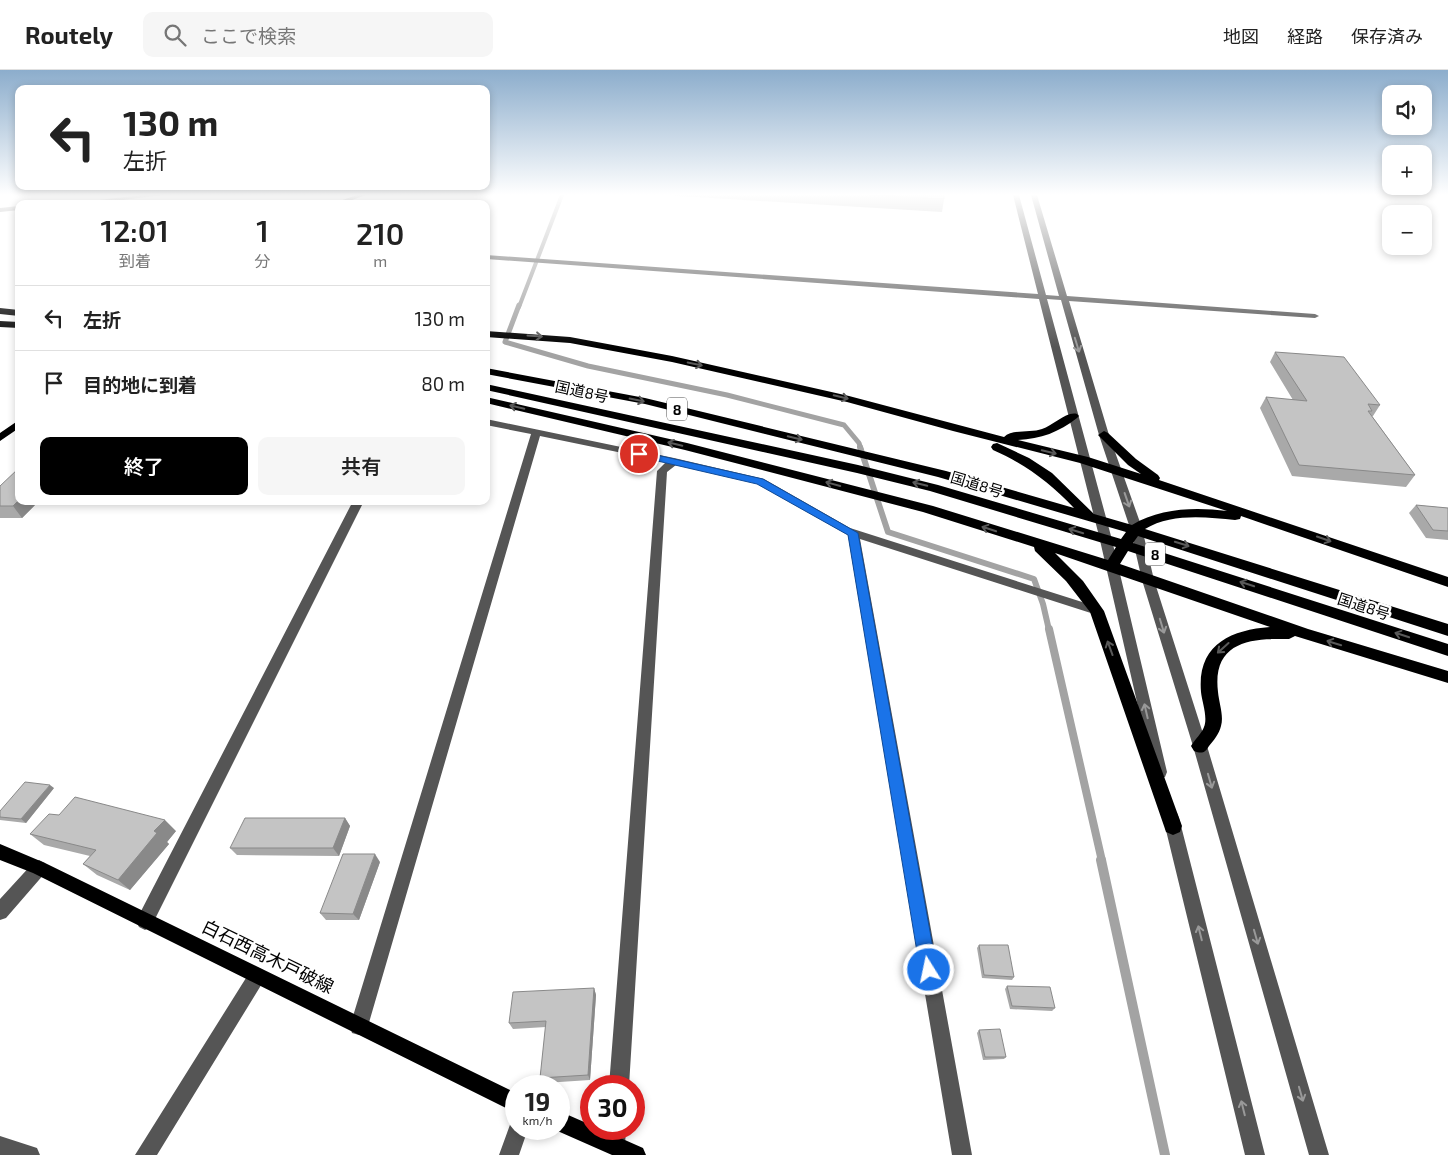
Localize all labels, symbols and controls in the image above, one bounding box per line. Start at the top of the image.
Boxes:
search box [143,12,493,57]
text: Routely [25,20,113,49]
icon: search [161,21,189,49]
text: ここで検索 [201,24,296,47]
text: 地図 [1223,25,1259,47]
text: 経路 [1287,25,1323,47]
text: 保存済み [1351,25,1423,47]
map controls [1382,85,1432,255]
button: sound [1382,85,1432,135]
text: 130 m [123,101,218,143]
icon: left [40,105,105,170]
button: + [1382,145,1432,195]
text: 左折 [123,147,167,173]
button: − [1382,205,1432,255]
text: 12:01 [101,212,169,248]
text: 1 [256,212,269,248]
text: 210 [356,215,404,251]
text: 到着 [119,251,151,270]
text: 分 [254,251,270,270]
text: m [373,251,387,270]
icon: left [40,304,68,332]
text: 130 m [415,307,465,330]
text: 左折 [83,308,121,331]
one-way arrow [527,331,543,340]
one-way arrow [1073,337,1083,353]
one-way arrow [686,360,702,369]
icon: arrive [40,369,68,397]
text: 80 m [421,372,465,395]
text: 目的地に到着 [83,373,197,396]
street label: 国道8号 [554,377,610,405]
one-way arrow [832,393,848,402]
one-way arrow [629,395,645,405]
road number: 8 [667,398,687,420]
one-way arrow [510,402,526,411]
pin [618,433,660,475]
one-way arrow [787,434,803,443]
button: 終了 [40,437,248,495]
button: 共有 [258,437,465,495]
one-way arrow [668,439,684,448]
icon: arrive [625,440,653,468]
one-way arrow [1040,447,1056,457]
street label: 国道8号 [948,467,1006,501]
one-way arrow [825,479,841,489]
one-way arrow [912,479,928,489]
one-way arrow [1122,491,1132,507]
one-way arrow [982,524,997,533]
one-way arrow [1068,525,1084,535]
one-way arrow [1316,534,1332,544]
one-way arrow [1174,540,1190,550]
road number: 8 [1145,542,1165,566]
one-way arrow [1240,579,1256,589]
street label: 国道8号 [1335,589,1393,623]
one-way arrow [1158,618,1168,634]
one-way arrow [1394,630,1410,639]
one-way arrow [1327,637,1343,647]
one-way arrow [1105,641,1114,656]
one-way arrow [1217,642,1230,654]
one-way arrow [1141,703,1150,719]
one-way arrow [1206,773,1216,789]
street label: 白石西高木戸破線 [198,915,338,997]
one-way arrow [1195,925,1204,941]
one-way arrow [1251,929,1261,945]
position arrow [902,943,954,995]
speed limit sign: 30 [580,1075,645,1140]
one-way arrow [1296,1085,1306,1101]
text: 19 [525,1086,550,1116]
one-way arrow [1238,1100,1247,1116]
text: km/h [523,1113,552,1127]

